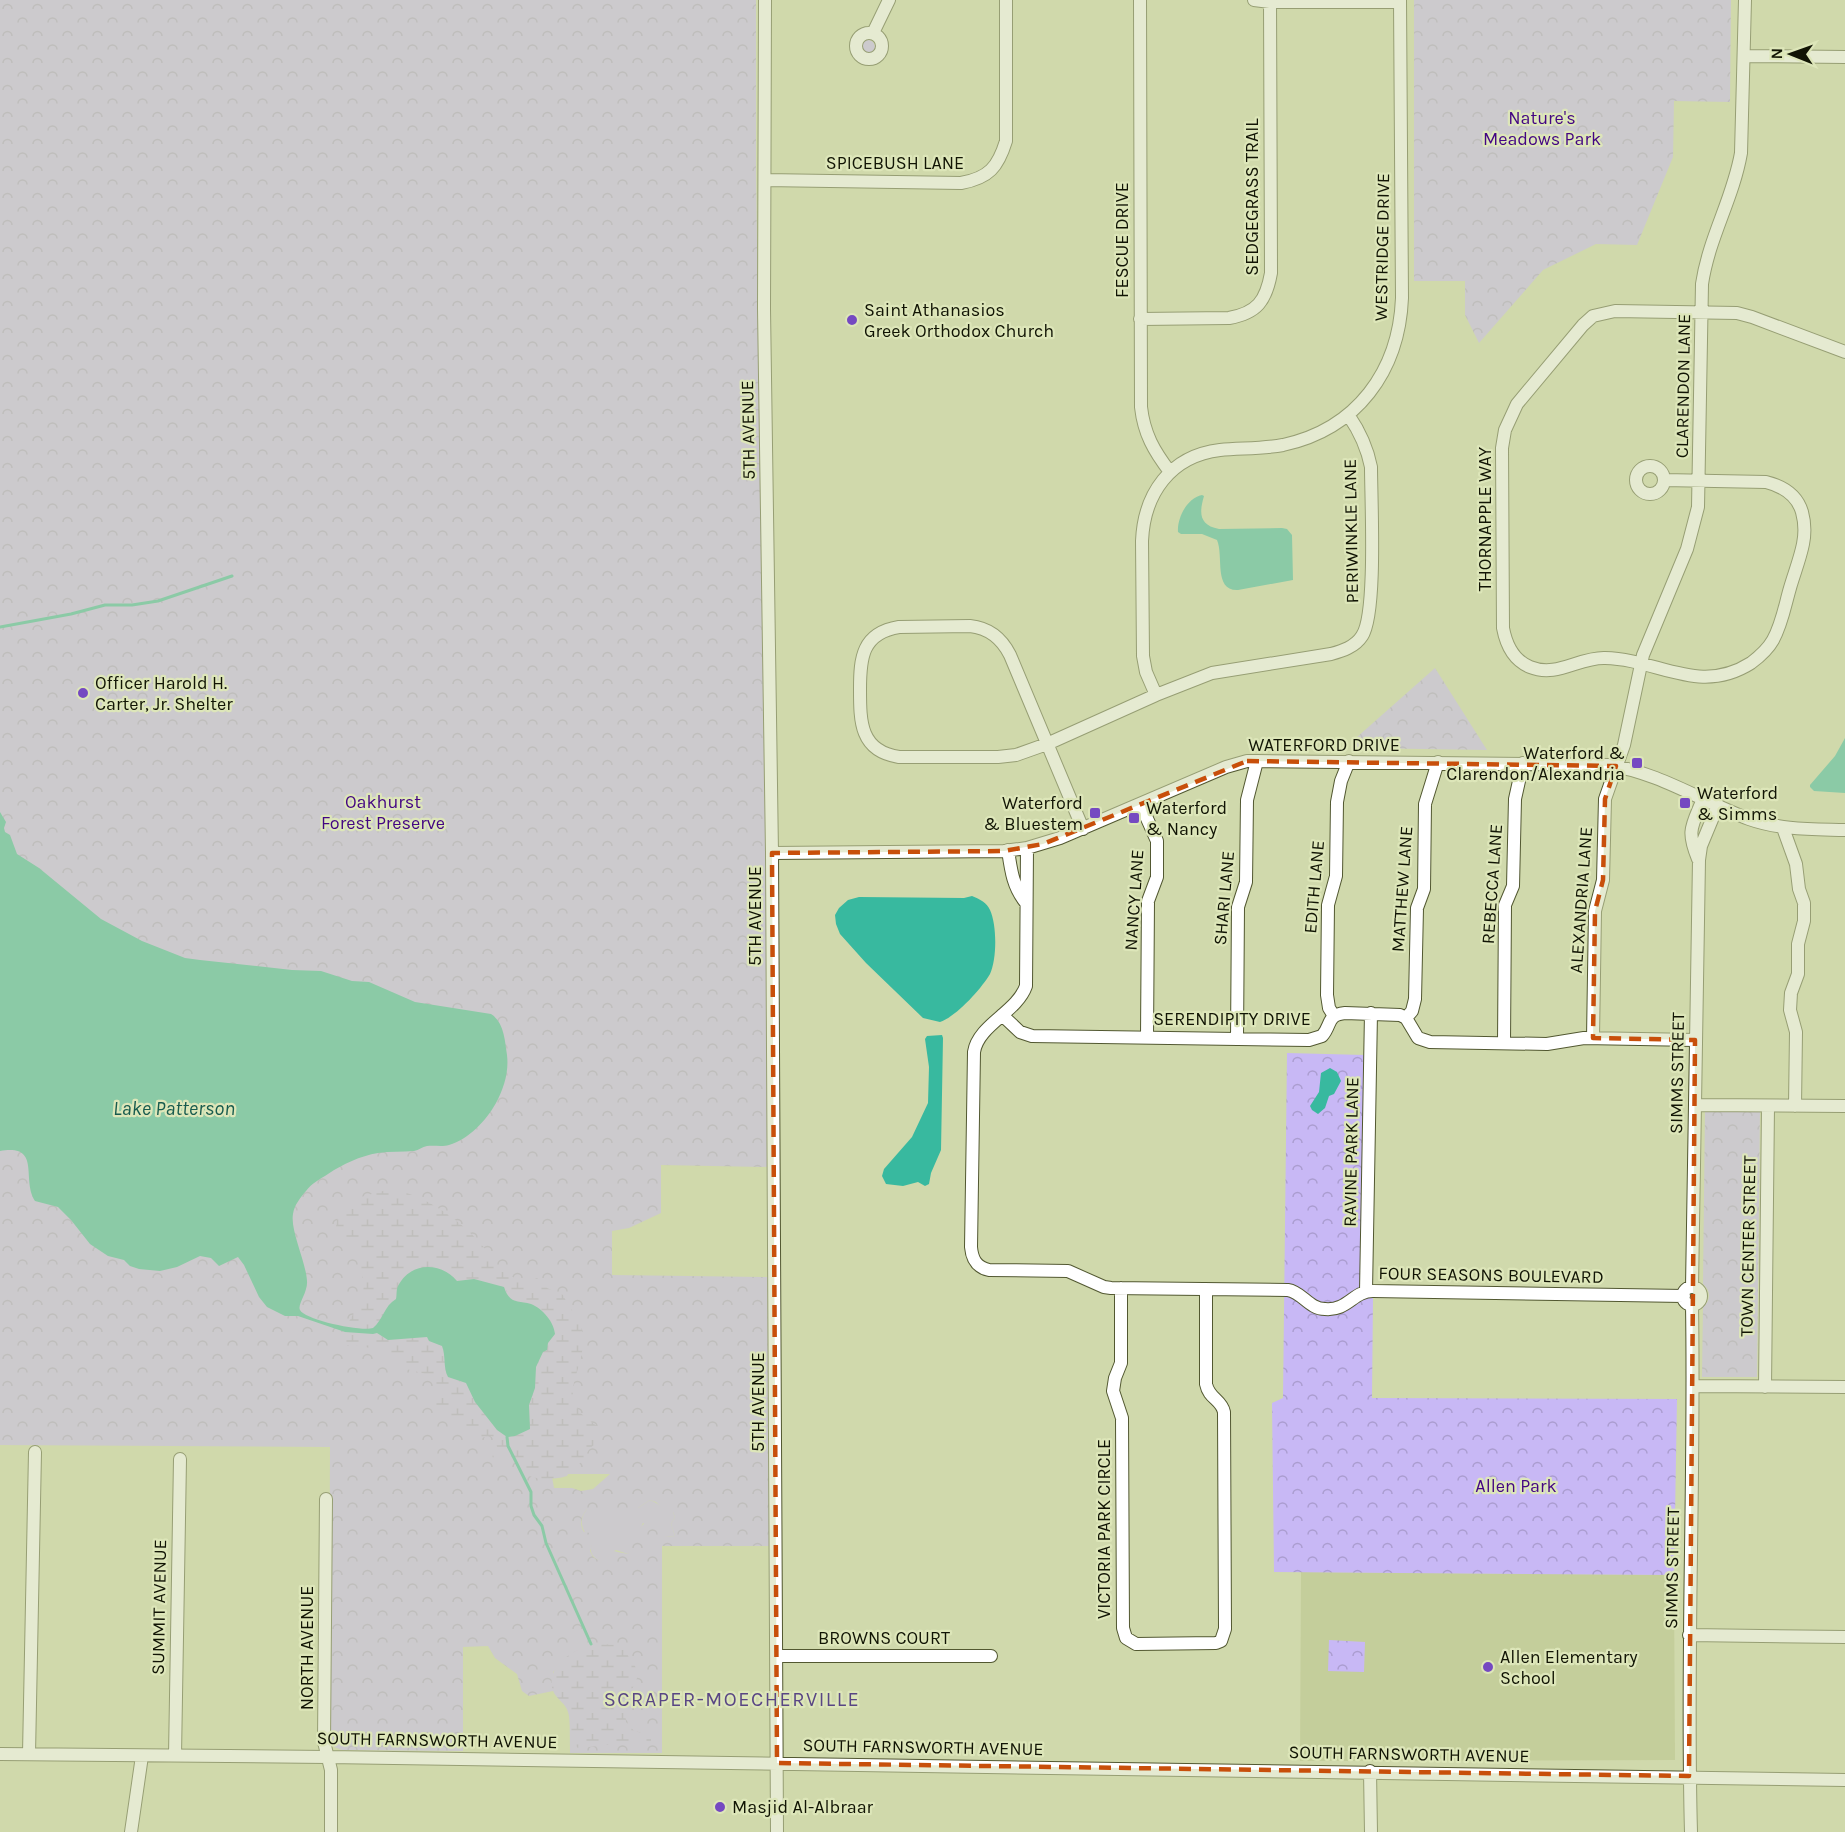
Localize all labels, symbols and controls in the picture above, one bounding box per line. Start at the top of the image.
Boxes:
north arrow [1761,24,1821,84]
text: N [1767,48,1786,60]
park label: Nature's Meadows Park [1483,107,1601,150]
street label: SEDGEGRASS TRAIL [1241,118,1263,276]
street label: SPICEBUSH LANE [826,152,964,174]
street label: WESTRIDGE DRIVE [1370,173,1394,321]
street label: FESCUE DRIVE [1111,182,1133,298]
place label: Saint Athanasios Greek Orthodox Church [864,299,1054,342]
marker: Saint Athanasios Greek Orthodox Church [845,313,859,327]
street label: CLARENDON LANE [1671,314,1695,458]
street label: 5TH AVENUE [736,380,760,480]
street label: THORNAPPLE WAY [1474,447,1496,591]
street label: PERIWINKLE LANE [1339,459,1363,603]
place label: Officer Harold H. Carter, Jr. Shelter [95,672,233,715]
marker: Officer Harold H. Carter, Jr. Shelter [76,686,90,700]
street label: WATERFORD DRIVE [1248,734,1400,756]
place label: Waterford & Clarendon/Alexandria [1446,742,1625,785]
marker: Waterford & Clarendon/Alexandria [1630,756,1644,770]
place label: Waterford & Simms [1697,782,1778,825]
park label: Oakhurst Forest Preserve [321,791,445,834]
place label: Waterford & Bluestem [984,792,1083,835]
marker: Waterford & Simms [1678,796,1692,810]
place label: Waterford & Nancy [1146,797,1227,840]
marker: Waterford & Bluestem [1088,806,1102,820]
marker: Waterford & Nancy [1127,811,1141,825]
street label: REBECCA LANE [1477,823,1507,945]
street label: MATTHEW LANE [1387,825,1417,953]
street label: ALEXANDRIA LANE [1565,826,1597,974]
street label: EDITH LANE [1299,839,1329,935]
street label: NANCY LANE [1119,849,1149,951]
street label: SHARI LANE [1209,850,1239,946]
street label: 5TH AVENUE [744,866,766,966]
street label: SERENDIPITY DRIVE [1153,1008,1311,1030]
street label: SIMMS STREET [1665,1012,1689,1134]
street label: RAVINE PARK LANE [1339,1077,1363,1227]
water label: Lake Patterson [113,1097,235,1120]
street label: TOWN CENTER STREET [1735,1155,1761,1337]
street label: FOUR SEASONS BOULEVARD [1378,1262,1604,1288]
street label: 5TH AVENUE [747,1352,769,1452]
street label: VICTORIA PARK CIRCLE [1093,1439,1115,1619]
park label: Allen Park [1475,1475,1557,1497]
street label: SIMMS STREET [1660,1507,1684,1629]
street label: SUMMIT AVENUE [147,1539,171,1675]
street label: NORTH AVENUE [296,1586,318,1710]
street label: BROWNS COURT [818,1627,950,1649]
place label: Allen Elementary School [1500,1646,1638,1689]
marker: Allen Elementary School [1481,1660,1495,1674]
district label: SCRAPER-MOECHERVILLE [604,1688,860,1711]
street label: SOUTH FARNSWORTH AVENUE [316,1727,558,1753]
street label: SOUTH FARNSWORTH AVENUE [802,1734,1044,1760]
street label: SOUTH FARNSWORTH AVENUE [1288,1741,1530,1767]
place label: Masjid Al-Albraar [732,1796,874,1818]
marker: Masjid Al-Albraar [713,1800,727,1814]

